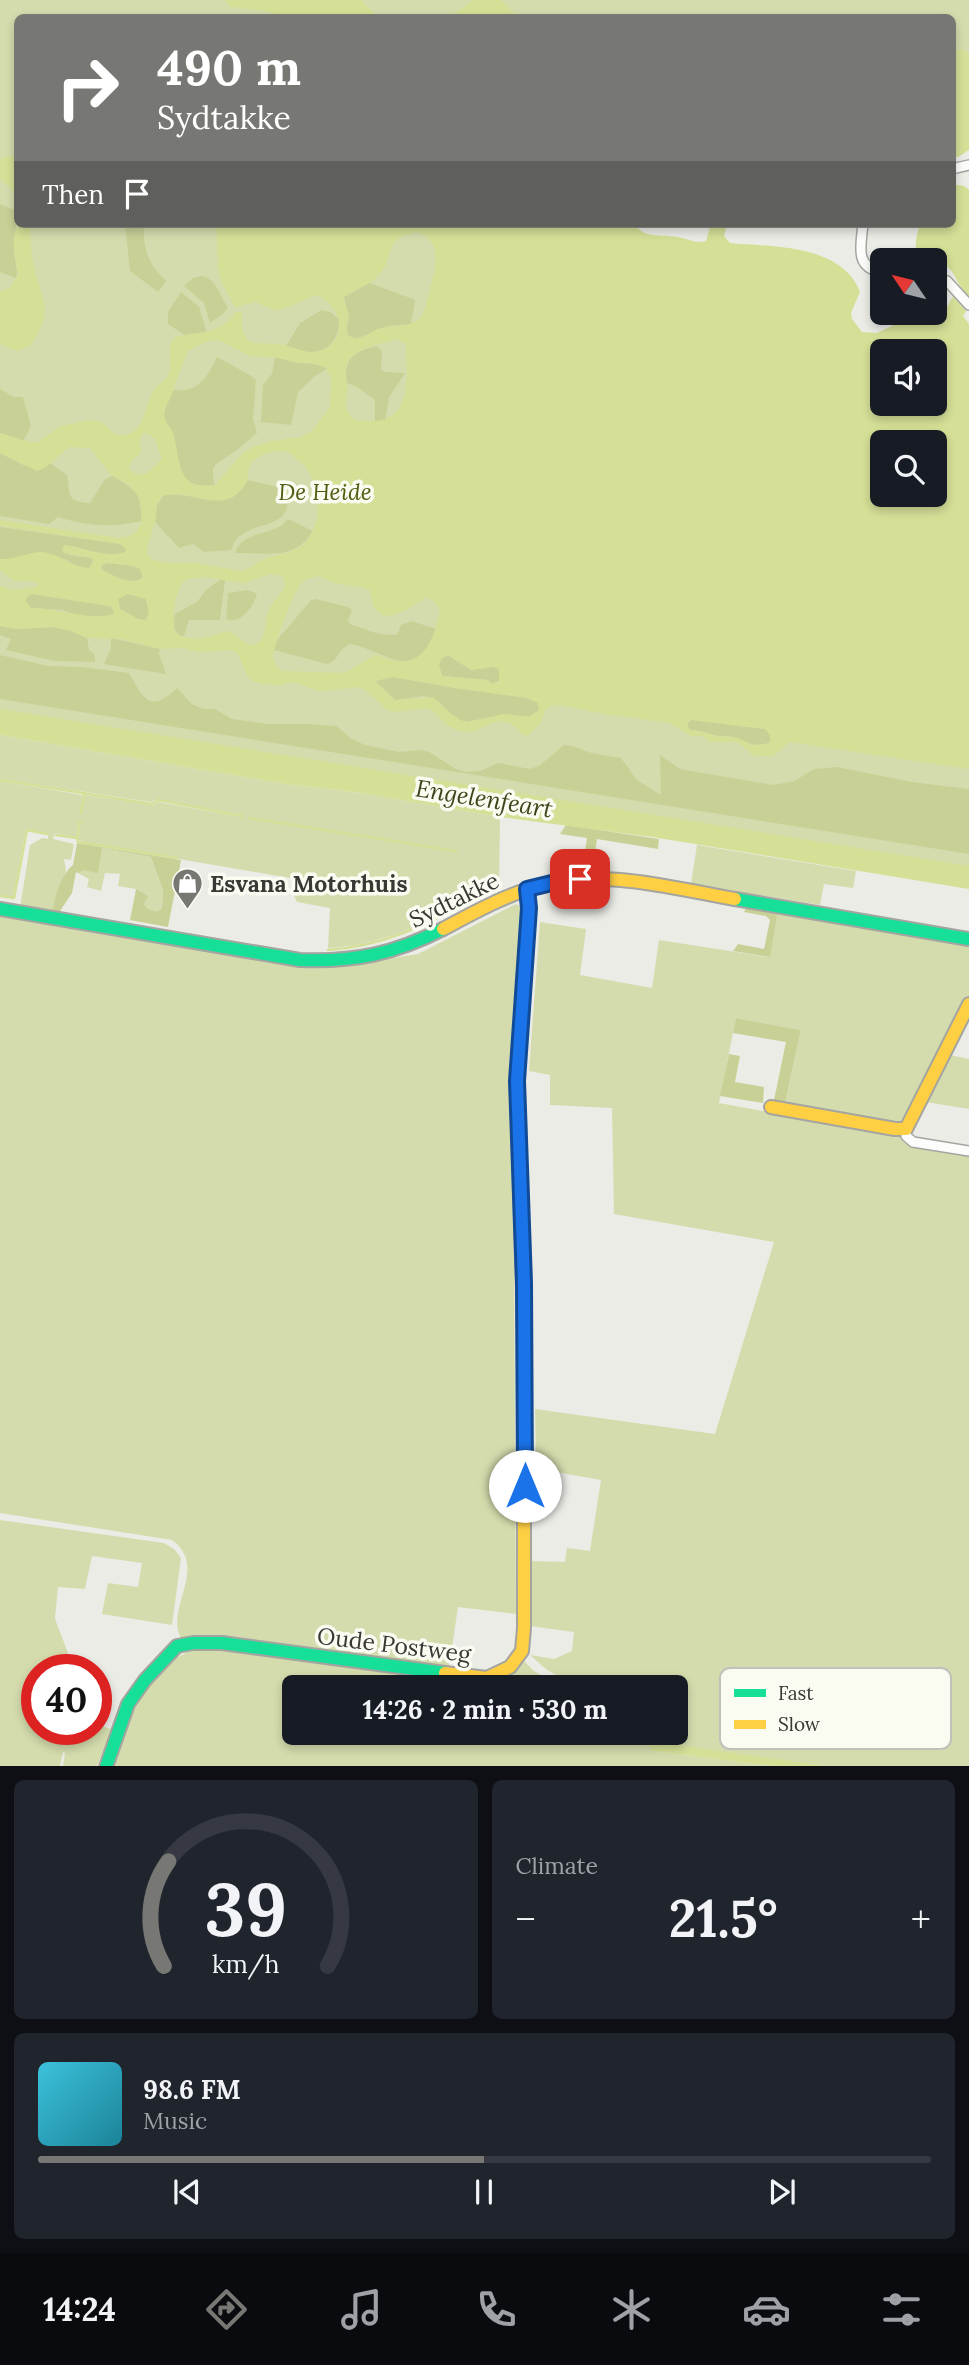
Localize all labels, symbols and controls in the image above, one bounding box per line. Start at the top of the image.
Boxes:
text: 490 m [157,36,301,98]
icon: right [42,42,133,133]
text: Sydtakke [157,97,291,138]
icon: arrive [118,175,156,213]
text: Then [42,178,104,211]
north arrow [870,248,947,326]
map controls [870,248,947,507]
button: sound [870,339,947,416]
button: search [870,430,947,507]
park label: De Heide [278,477,372,506]
water label: Engelenfeart [413,772,555,825]
pin [550,849,610,909]
icon: arrive [561,860,599,898]
street label: Sydtakke [404,865,503,934]
shop icon: Esvana Motorhuis [170,867,204,911]
place label: Esvana Motorhuis [210,869,408,898]
position arrow [488,1449,562,1523]
street label: Oude Postweg [316,1621,474,1668]
speed limit sign: 40 [21,1654,112,1745]
legend [720,1668,951,1749]
text: Fast [778,1681,814,1705]
text: 14:26 · 2 min · 530 m [363,1693,607,1726]
text: Slow [778,1712,821,1736]
text: Climate [516,1851,598,1880]
text: 39 [204,1863,287,1956]
text: 21.5° [669,1885,778,1951]
text: − [516,1895,536,1943]
text: + [911,1895,931,1943]
text: km/h [212,1947,280,1979]
text: 98.6 FM [143,2073,241,2106]
text: Music [143,2106,207,2135]
icon: previous [168,2173,206,2211]
icon: pause [465,2173,503,2211]
icon: next [763,2173,801,2211]
icon: directions [202,2285,251,2334]
icon: music [337,2285,386,2334]
icon: phone [472,2285,521,2334]
icon: climate [607,2285,656,2334]
icon: car [742,2285,791,2334]
icon: filters [877,2285,926,2334]
text: 14:24 [43,2289,116,2330]

